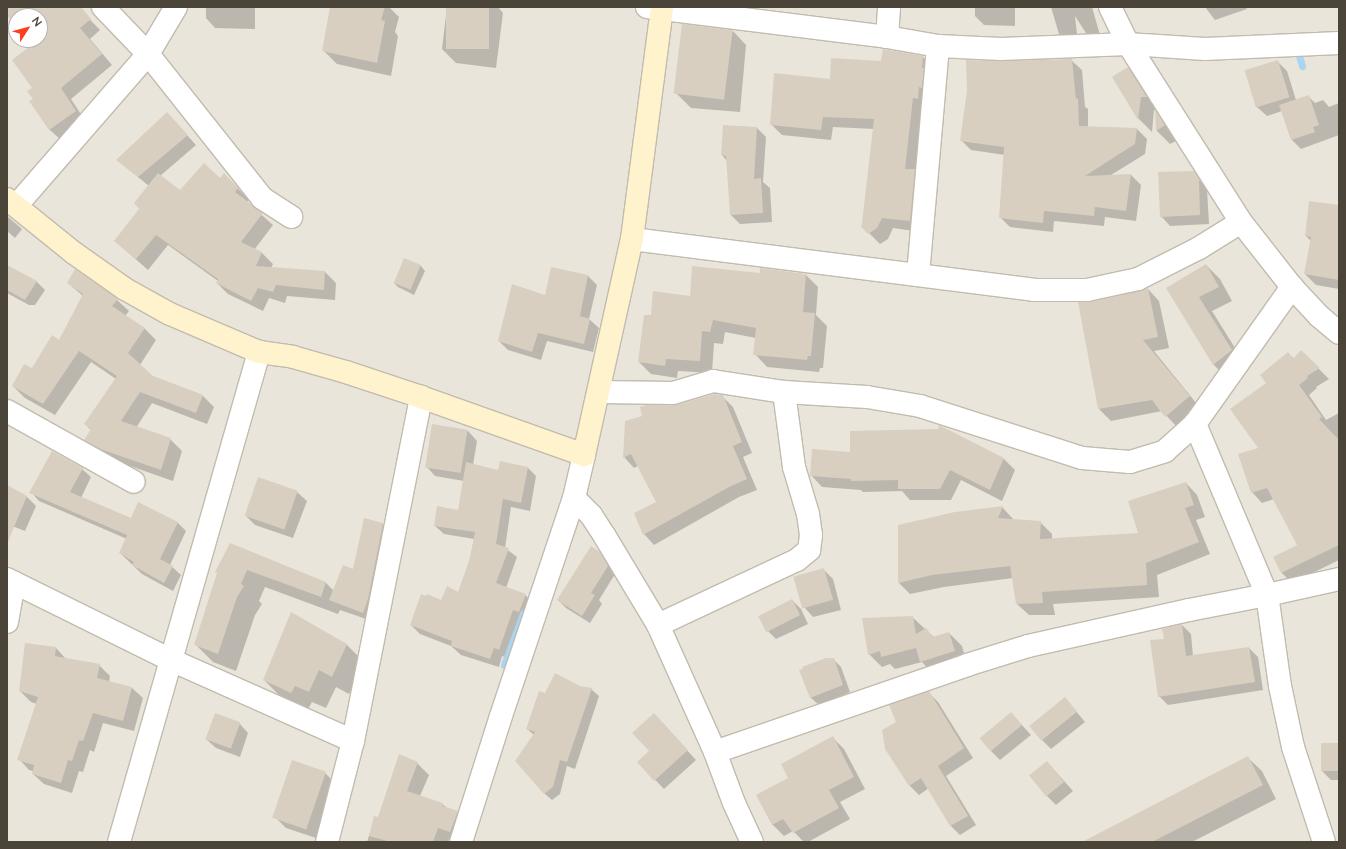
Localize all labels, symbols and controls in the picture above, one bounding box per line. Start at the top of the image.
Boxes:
north arrow [8,8,48,48]
text: N [30,14,45,28]

